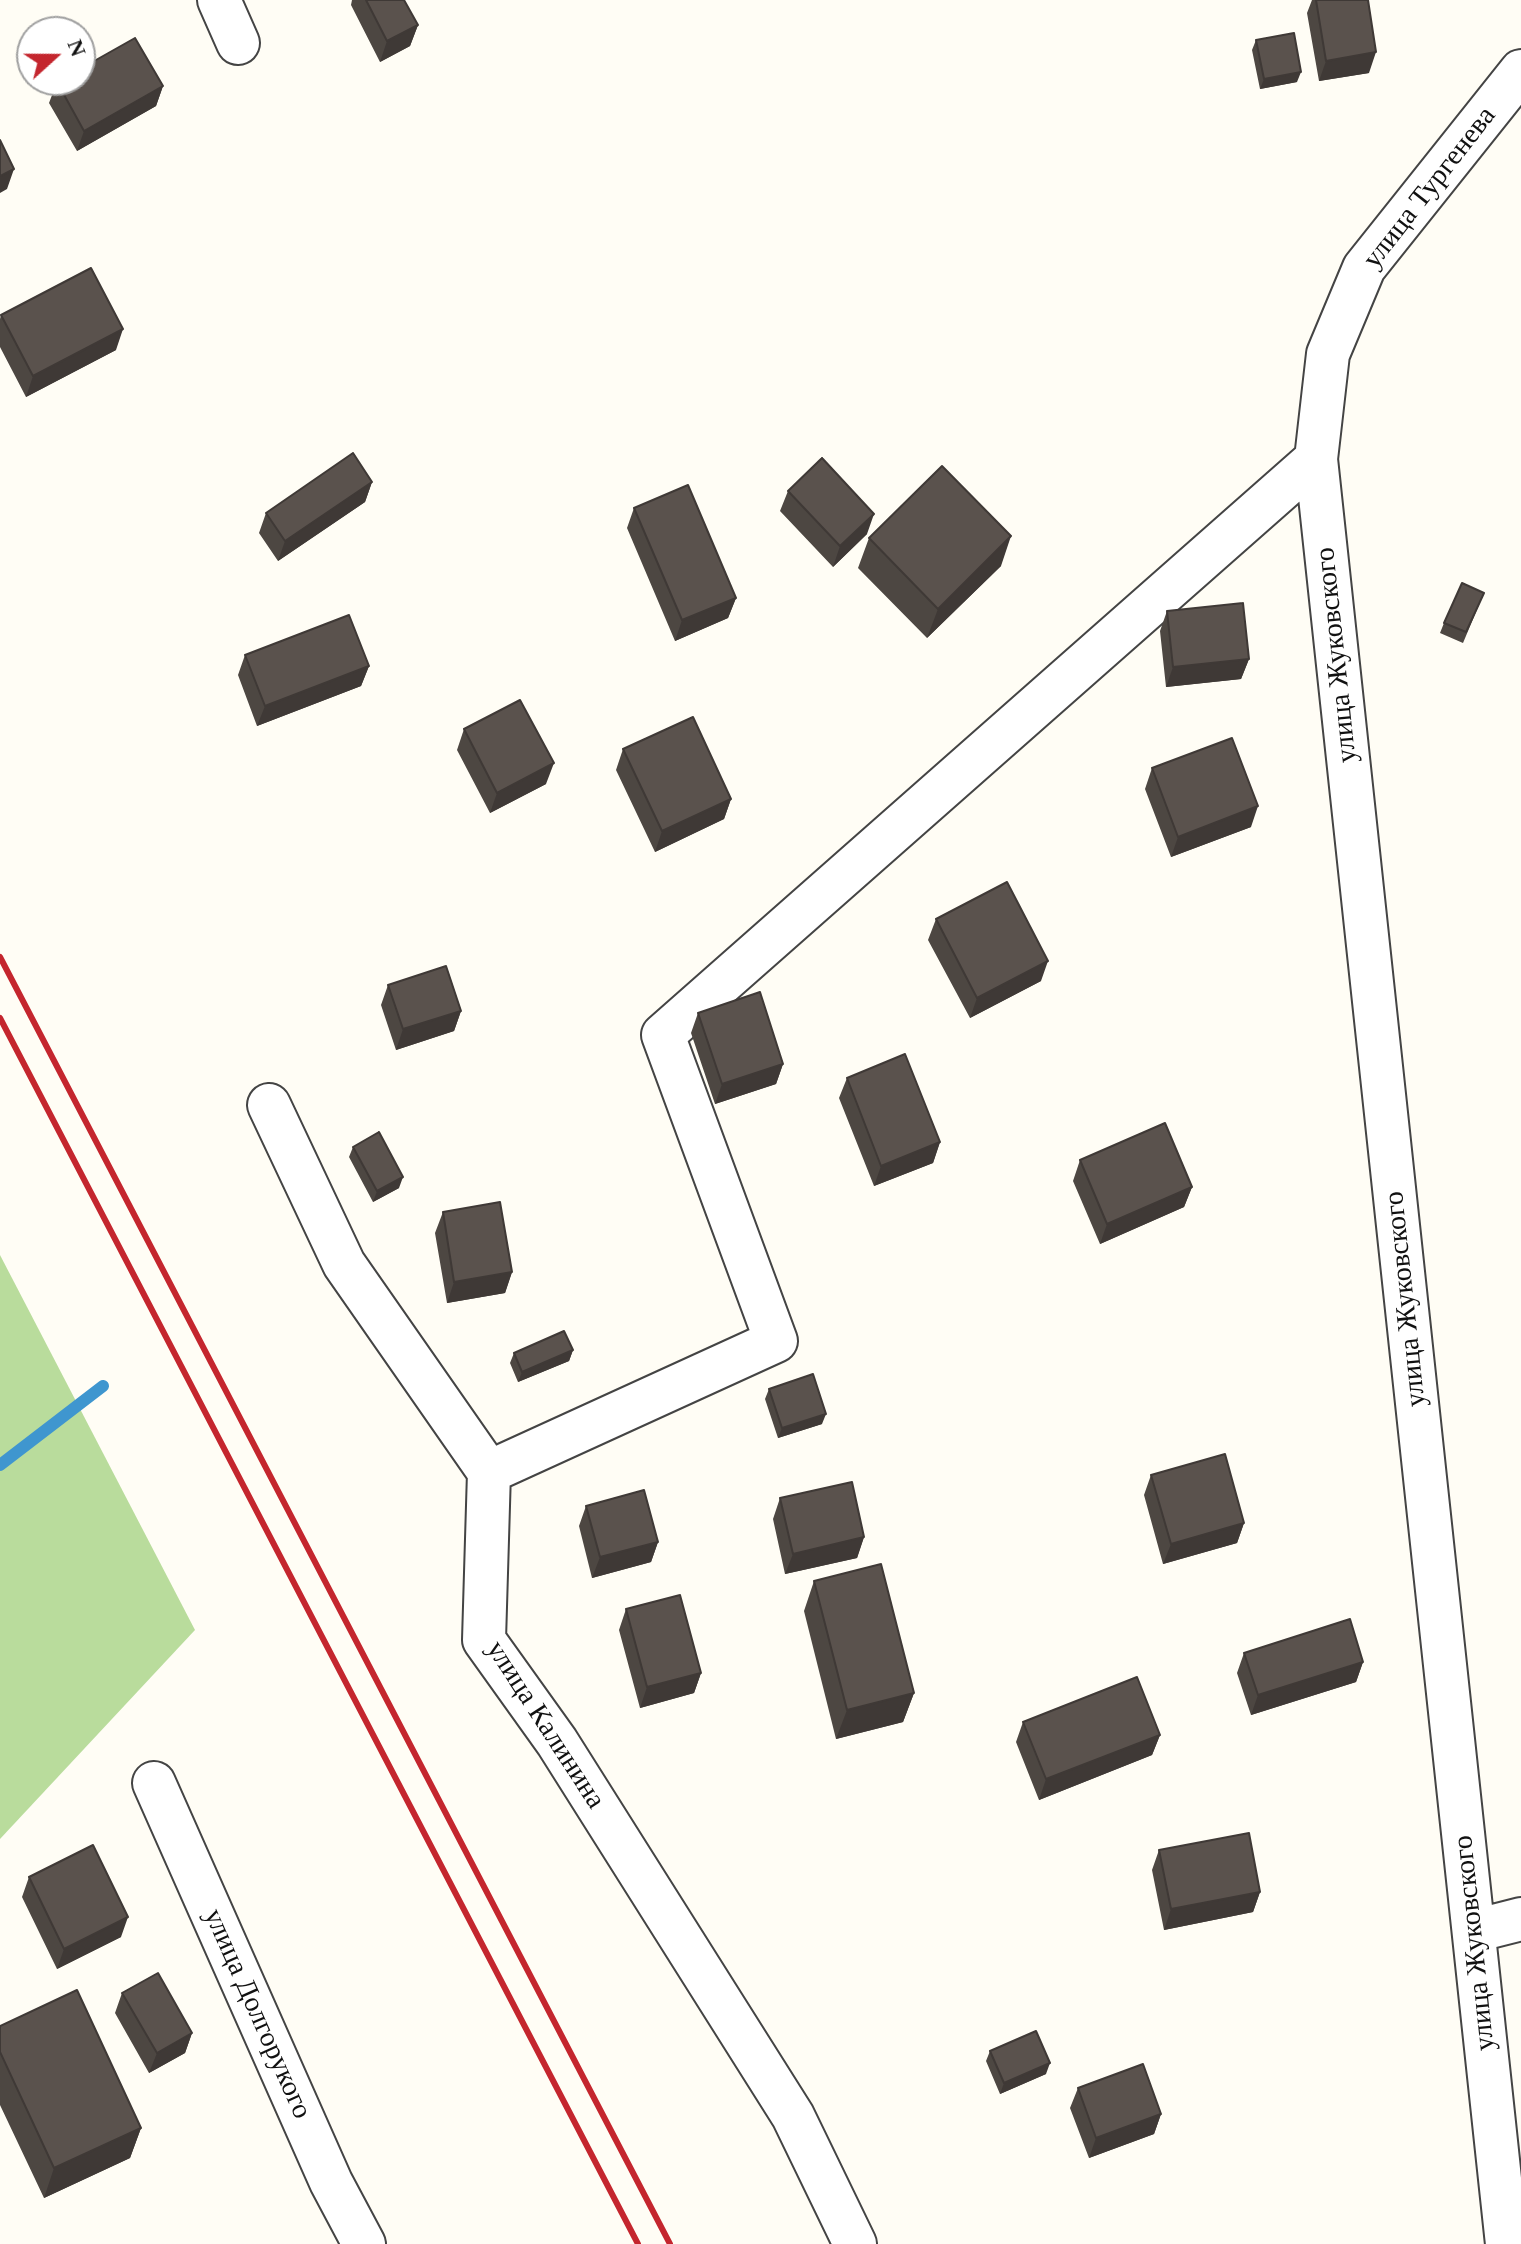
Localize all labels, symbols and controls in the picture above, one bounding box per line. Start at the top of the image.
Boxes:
north arrow [16,16,96,96]
text: N [62,36,92,60]
street label: улица Тургенева [1356,100,1504,276]
street label: улица Жуковского [1309,546,1365,764]
street label: улица Жуковского [1378,1190,1434,1408]
street label: улица Калинина [478,1635,612,1815]
street label: улица Жуковского [1447,1834,1503,2052]
street label: улица Долгорукого [196,1904,318,2124]

